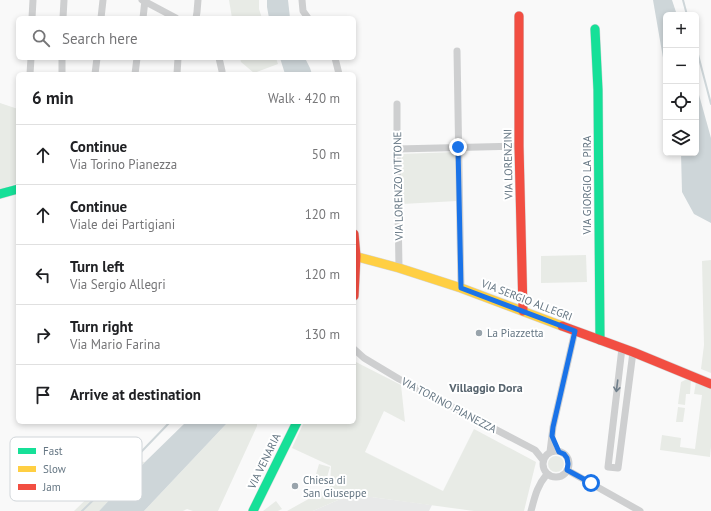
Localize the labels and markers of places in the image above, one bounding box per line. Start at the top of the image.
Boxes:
place label: La Piazzetta [487,326,544,340]
marker: La Piazzetta [474,328,484,338]
place label: Chiesa di San Giuseppe [303,473,367,500]
marker: Chiesa di San Giuseppe [290,481,300,491]

